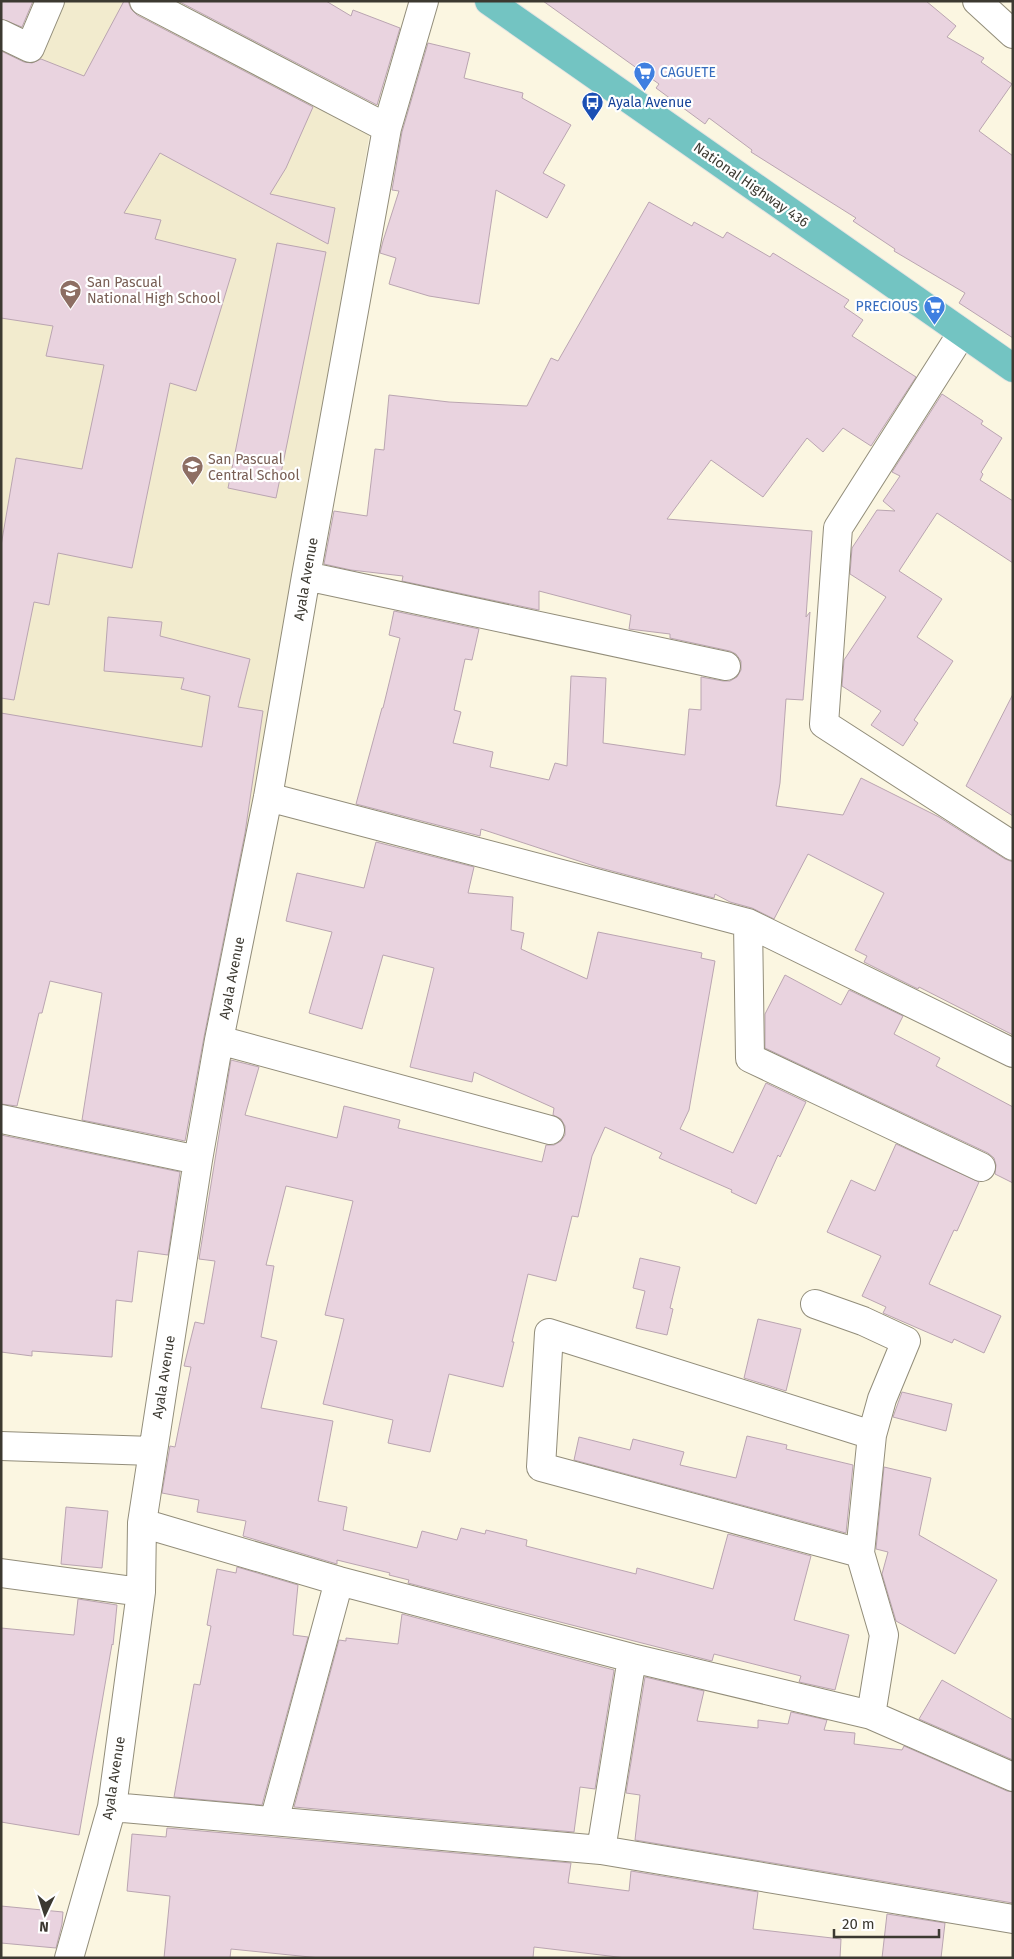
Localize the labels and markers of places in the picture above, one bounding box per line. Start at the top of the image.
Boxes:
supermarket icon: CAGUETE [632,60,656,91]
place label: CAGUETE [660,64,716,81]
bus stop icon: Ayala Avenue [580,90,604,121]
place label: Ayala Avenue [608,94,692,111]
place label: San Pascual National High School [87,274,221,307]
school or university icon: San Pascual National High School [59,278,83,309]
supermarket icon: PRECIOUS [922,294,946,325]
place label: PRECIOUS [856,298,918,315]
place label: San Pascual Central School [208,451,300,484]
school or university icon: San Pascual Central School [180,455,204,486]

